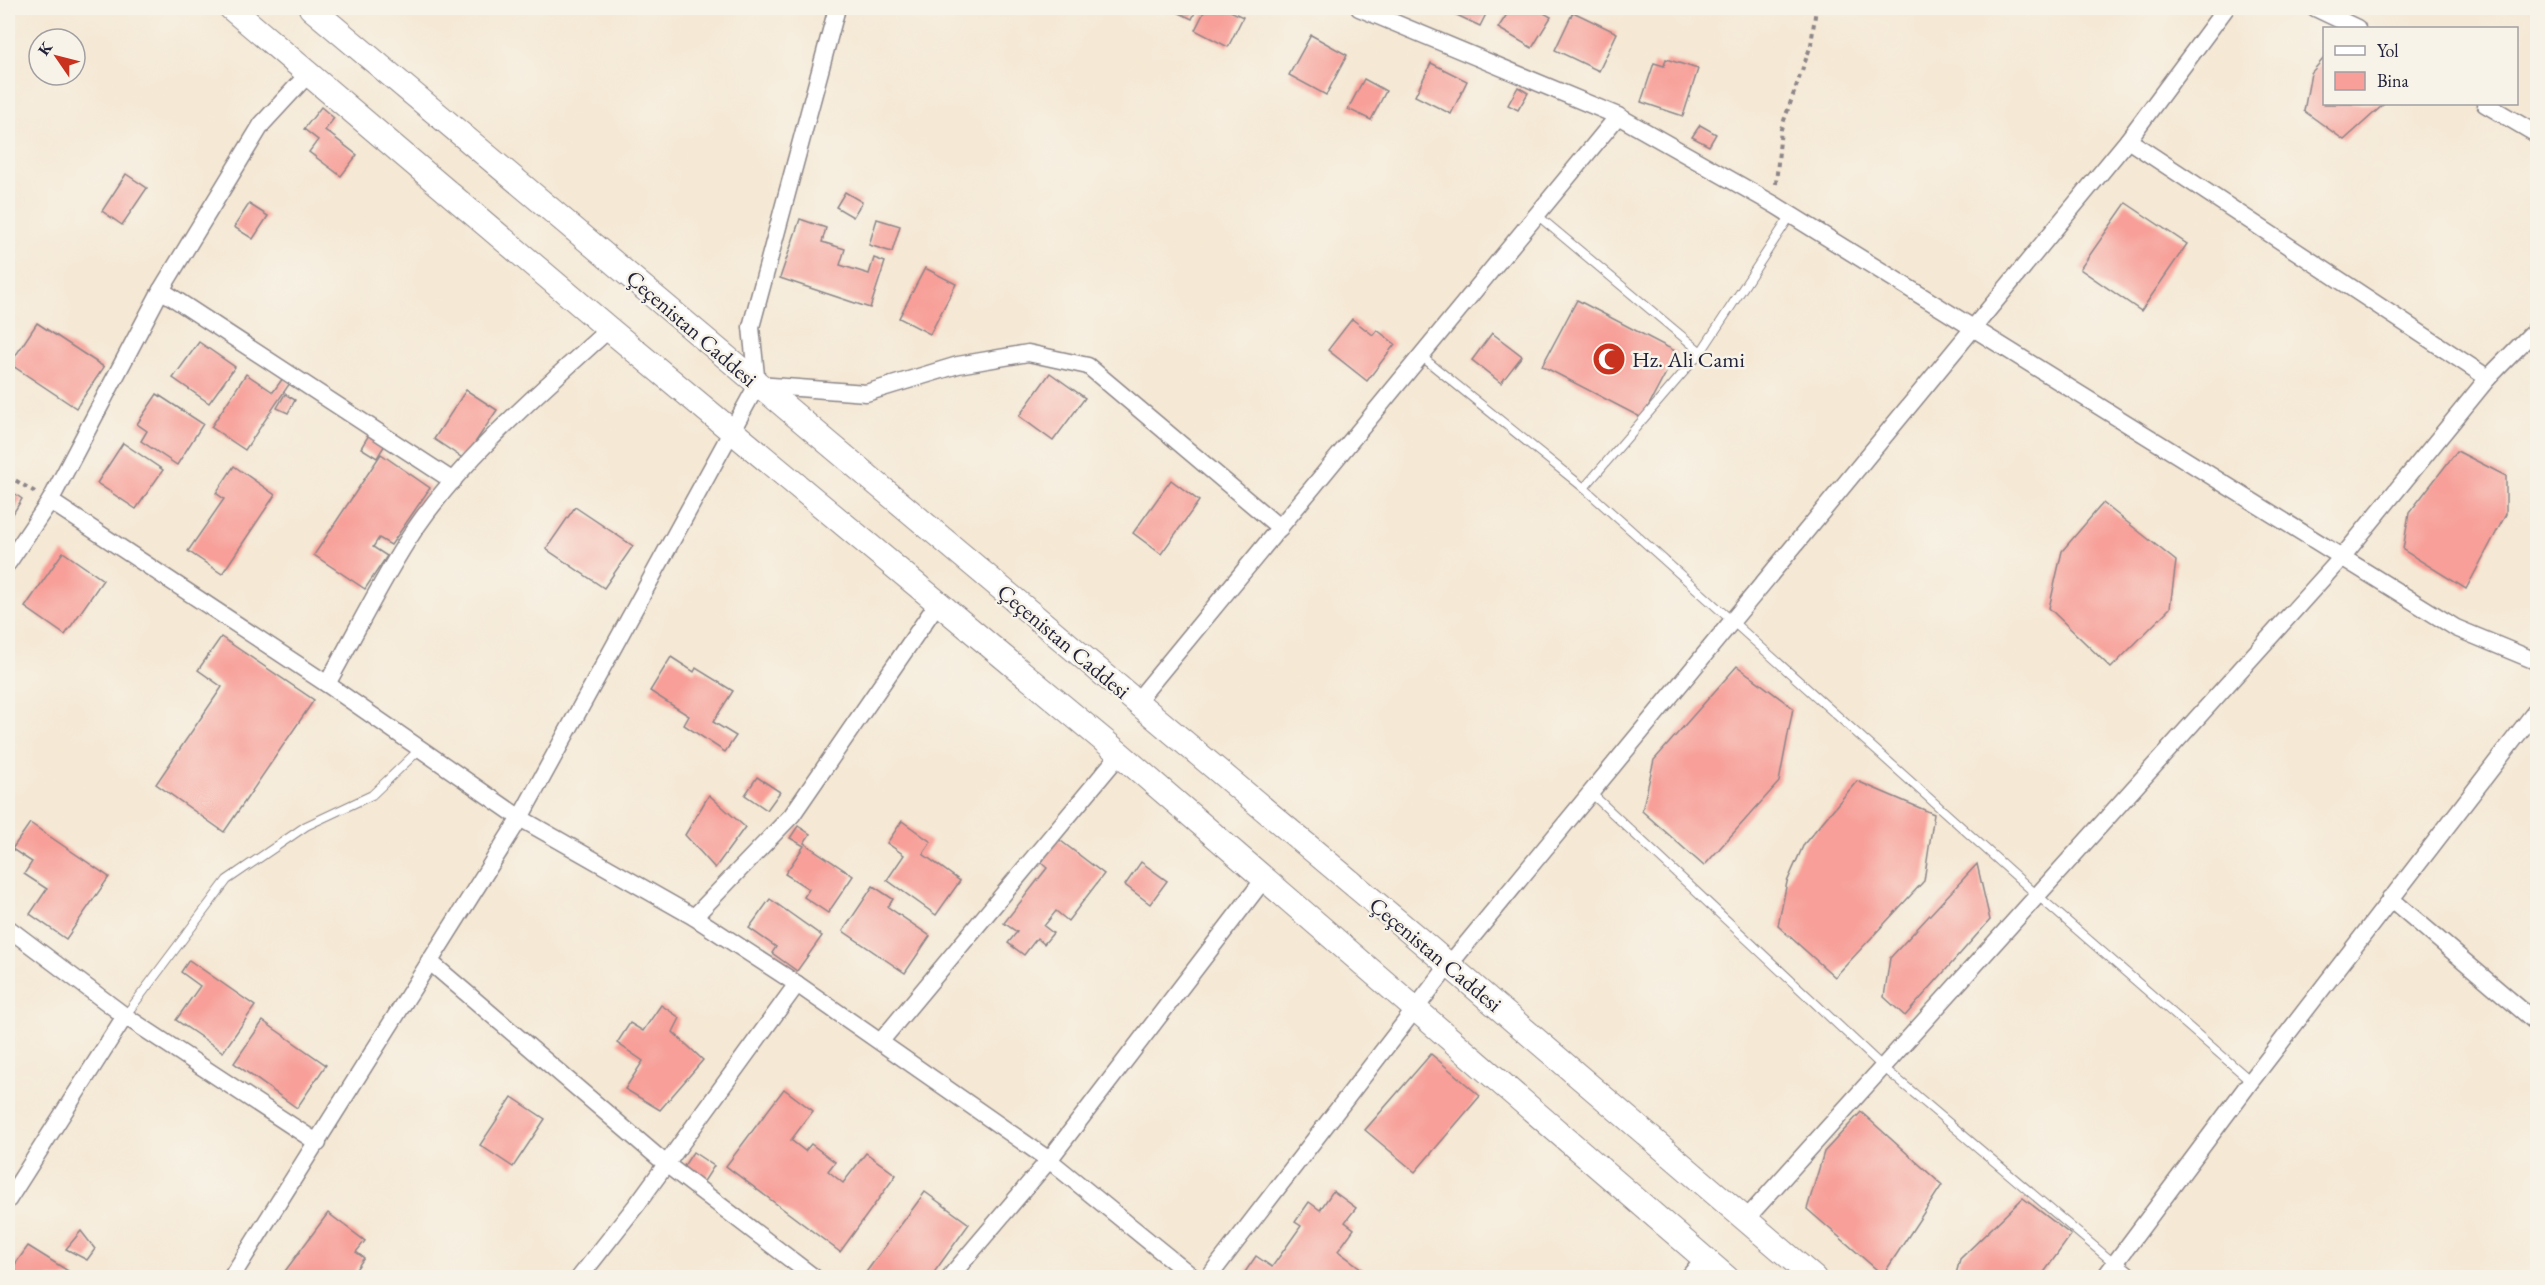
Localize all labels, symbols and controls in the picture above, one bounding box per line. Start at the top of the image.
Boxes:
north arrow [27,27,87,87]
legend [2323,27,2518,105]
text: K [33,37,58,60]
text: Yol [2377,39,2399,62]
text: Bina [2377,69,2409,92]
street label: Çeçenistan Caddesi [620,263,763,393]
mosque icon: Hz. Ali Cami [1591,341,1627,377]
place label: Hz. Ali Cami [1632,345,1745,374]
street label: Çeçenistan Caddesi [991,577,1136,705]
street label: Çeçenistan Caddesi [1363,890,1508,1018]

